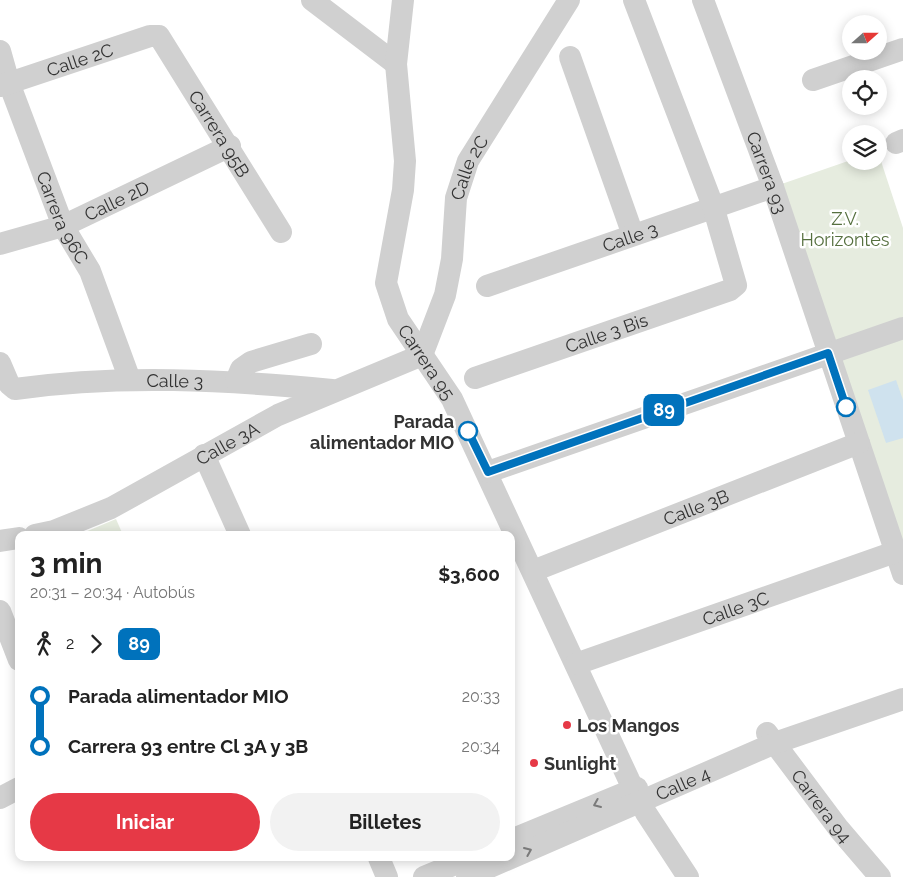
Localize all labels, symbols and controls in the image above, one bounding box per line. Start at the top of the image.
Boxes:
north arrow [842,15,888,60]
map controls [842,15,887,170]
street label: Calle 2C [44,39,116,80]
button: locate [842,70,887,115]
street label: Carrera 95B [185,86,255,181]
button: layers [842,125,887,170]
street label: Carrera 93 [743,128,792,216]
street label: Calle 2C [446,131,492,203]
street label: Carrera 96C [33,168,93,267]
street label: Calle 2D [81,176,153,225]
park label: Z.V. Horizontes [801,208,890,250]
street label: Calle 3 [599,217,660,256]
street label: Calle 3 Bis [562,309,651,357]
street label: Carrera 95 [394,320,460,404]
street label: Calle 3 [147,369,204,391]
line badge: 89 [642,394,686,426]
unlabelled marker [836,397,856,417]
text: 89 [653,399,675,420]
place label: Parada alimentador MIO [310,411,454,453]
street label: Calle 3A [192,417,263,469]
marker: Parada alimentador MIO [458,421,478,441]
street label: Calle 3B [660,485,732,529]
text: 3 min [30,547,102,580]
text: $3,600 [438,563,500,585]
text: 20:31 – 20:34 · Autobús [30,583,195,602]
street label: Calle 3C [699,587,772,629]
icon: walk [30,630,58,658]
icon: forward [82,630,110,658]
text: 89 [128,633,150,654]
text: 2 [66,634,74,653]
text: Parada alimentador MIO [68,685,289,707]
text: 20:33 [462,687,500,706]
place label: Los Mangos [577,715,680,736]
marker: Los Mangos [561,719,573,731]
text: Carrera 93 entre Cl 3A y 3B [68,735,308,757]
text: 20:34 [462,737,500,756]
place label: Sunlight [544,753,617,774]
marker: Sunlight [528,757,540,769]
street label: Calle 4 [652,762,713,804]
street label: Carrera 94 [787,765,856,847]
button: Iniciar [30,793,260,851]
button: Billetes [270,793,500,851]
one-way arrow [594,799,602,809]
one-way arrow [523,847,532,857]

